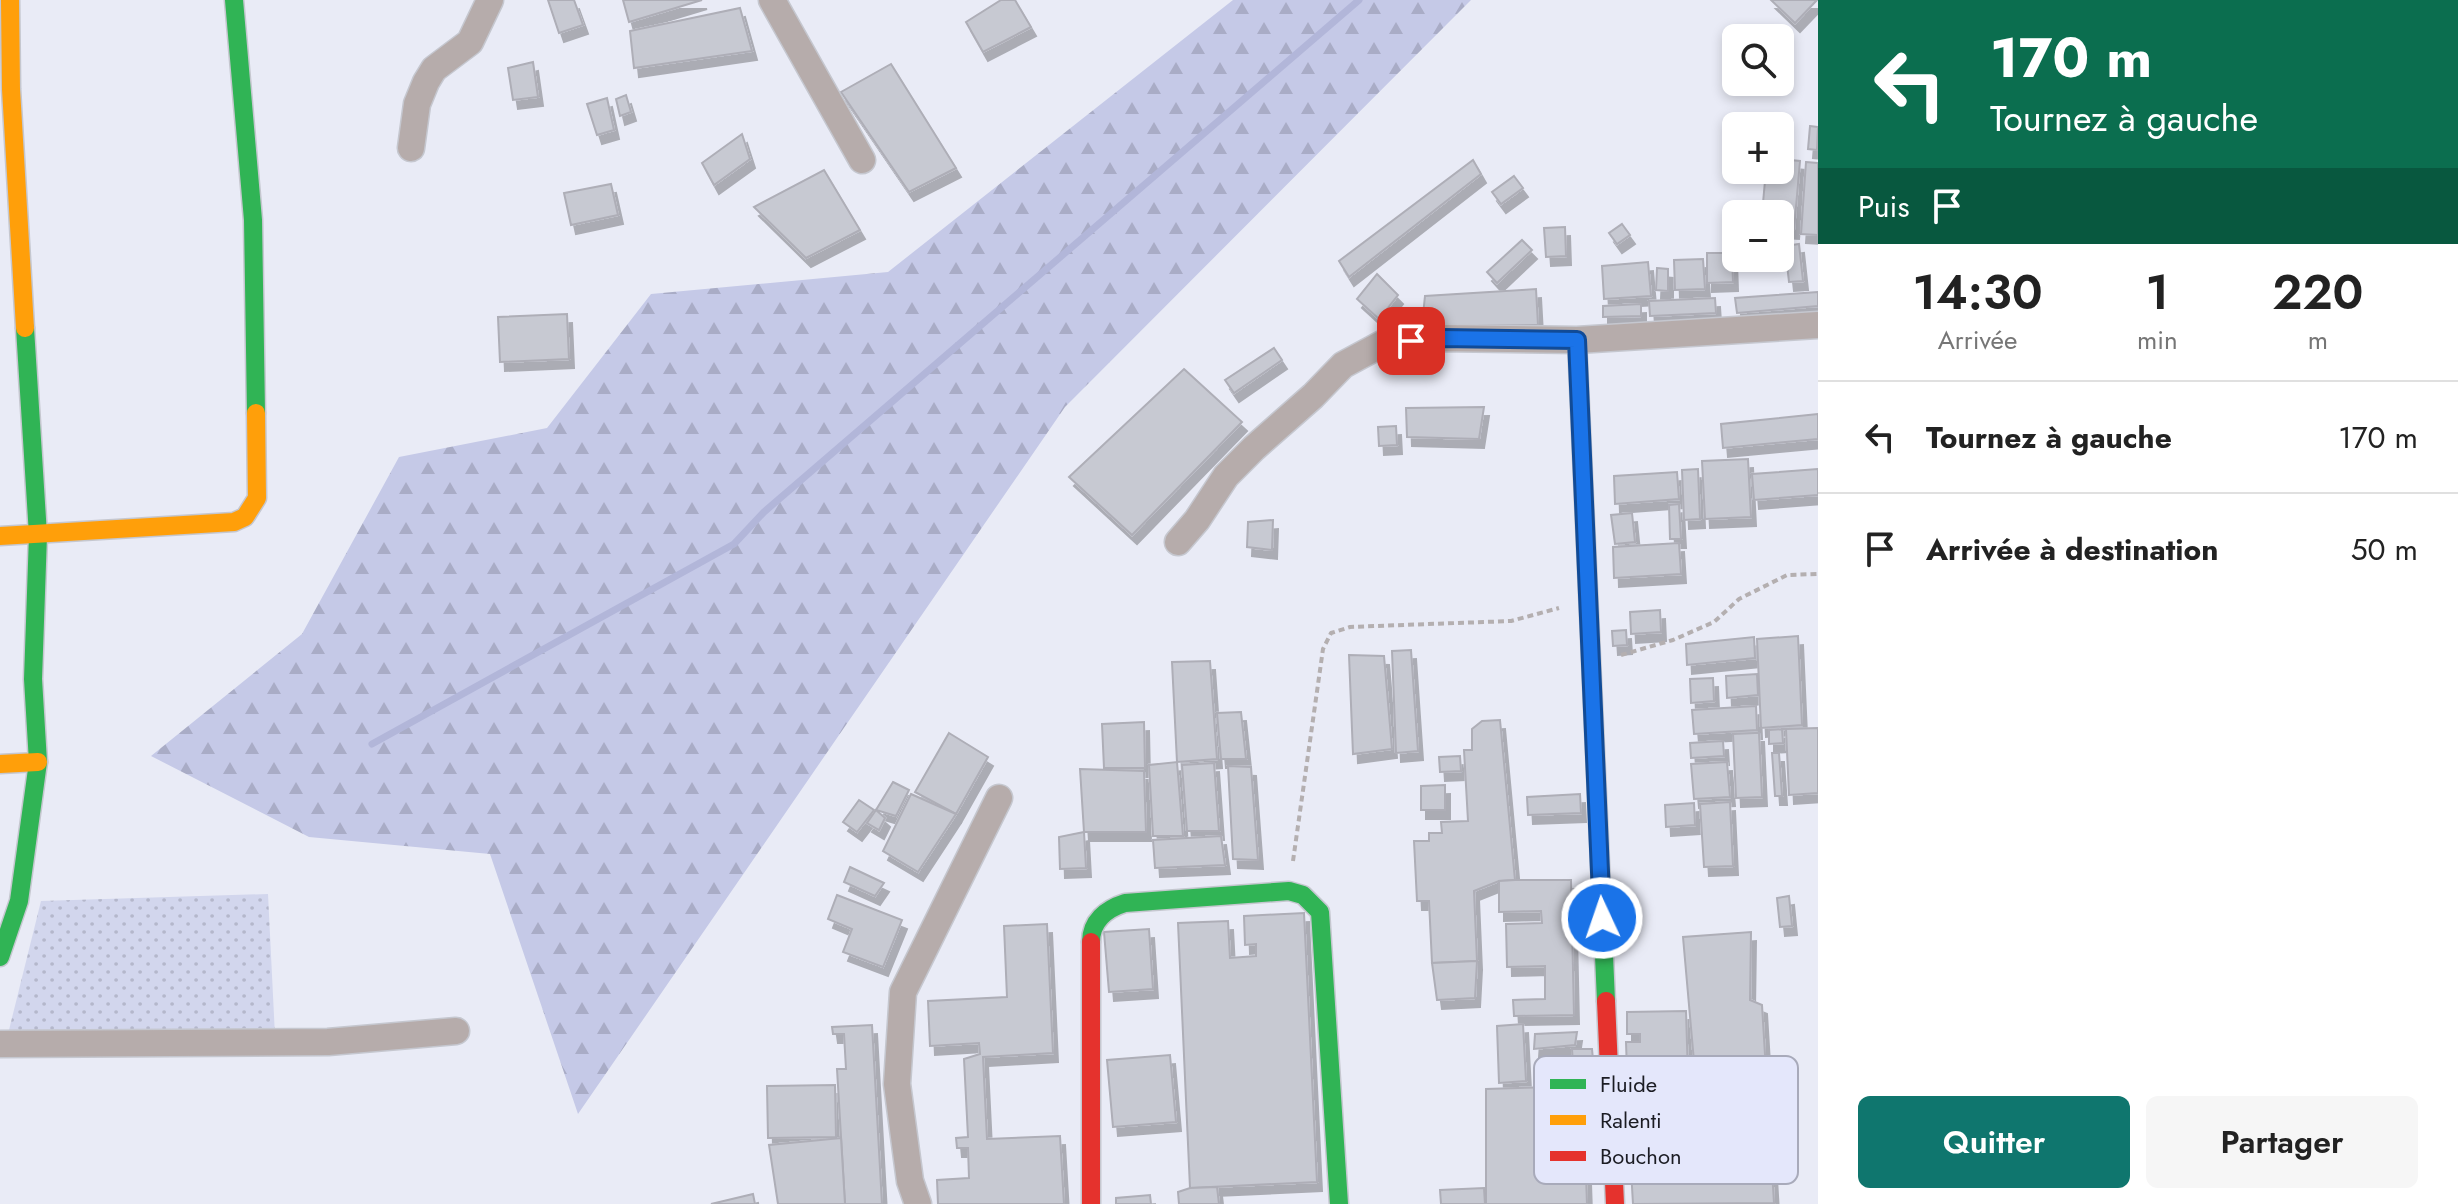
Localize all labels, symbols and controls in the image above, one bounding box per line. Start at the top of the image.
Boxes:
text: 170 m [1990,17,2152,98]
map controls [1722,24,1794,272]
button: search [1722,24,1794,96]
icon: left [1858,32,1962,136]
text: Tournez à gauche [1990,92,2258,144]
button: + [1722,112,1794,184]
icon: arrive [1925,184,1969,228]
text: Puis [1858,185,1909,228]
button: − [1722,200,1794,272]
text: 14:30 [1913,258,2043,327]
text: 1 [2146,258,2169,327]
text: 220 [2272,258,2363,327]
pin [1377,307,1445,375]
icon: arrive [1389,319,1433,363]
text: Arrivée [1938,321,2017,359]
text: min [2137,321,2178,359]
text: m [2308,321,2328,359]
icon: left [1858,415,1902,459]
text: Tournez à gauche [1926,416,2172,459]
text: 170 m [2338,416,2418,459]
icon: arrive [1858,527,1902,571]
text: Arrivée à destination [1926,528,2218,571]
text: 50 m [2351,528,2418,571]
position arrow [1560,876,1644,960]
legend [1534,1056,1798,1184]
text: Fluide [1600,1068,1657,1100]
button: Quitter [1858,1096,2130,1188]
button: Partager [2146,1096,2418,1188]
text: Ralenti [1600,1104,1662,1136]
text: Bouchon [1600,1140,1681,1172]

